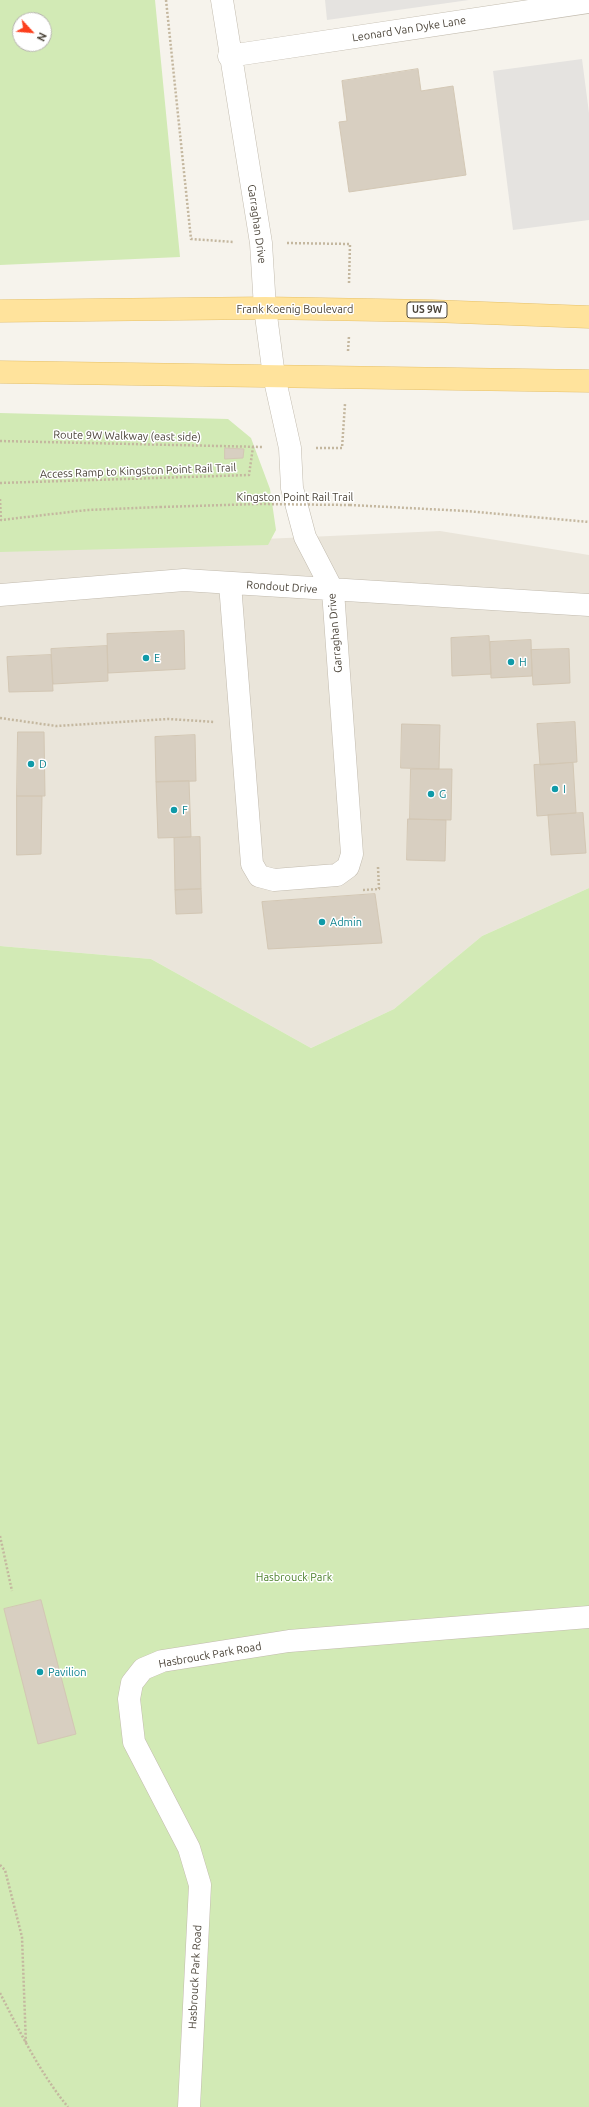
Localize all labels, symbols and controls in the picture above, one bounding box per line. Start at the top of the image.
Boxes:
north arrow [12,12,52,52]
street label: Leonard Van Dyke Lane [351,13,467,45]
text: N [35,30,49,43]
street label: Garraghan Drive [245,183,269,265]
street label: Frank Koenig Boulevard [237,302,353,316]
road number: US 9W [407,302,447,318]
street label: Route 9W Walkway (east side) [53,428,201,444]
street label: Access Ramp to Kingston Point Rail Trail [40,461,236,481]
street label: Kingston Point Rail Trail [237,490,353,504]
street label: Rondout Drive [246,578,318,596]
street label: Garraghan Drive [325,593,345,673]
place label: E [154,651,160,665]
marker: E [141,653,151,663]
place label: H [519,655,527,669]
marker: H [506,657,516,667]
place label: D [39,757,47,771]
marker: D [26,759,36,769]
place label: I [563,782,566,796]
marker: I [550,784,560,794]
place label: G [439,787,446,801]
marker: G [426,789,436,799]
place label: F [182,803,188,817]
marker: F [169,805,179,815]
place label: Admin [330,915,362,929]
marker: Admin [317,917,327,927]
park label: Hasbrouck Park [256,1570,332,1584]
street label: Hasbrouck Park Road [157,1639,263,1671]
place label: Pavilion [48,1665,86,1679]
marker: Pavilion [35,1667,45,1677]
street label: Hasbrouck Park Road [186,1925,204,2029]

